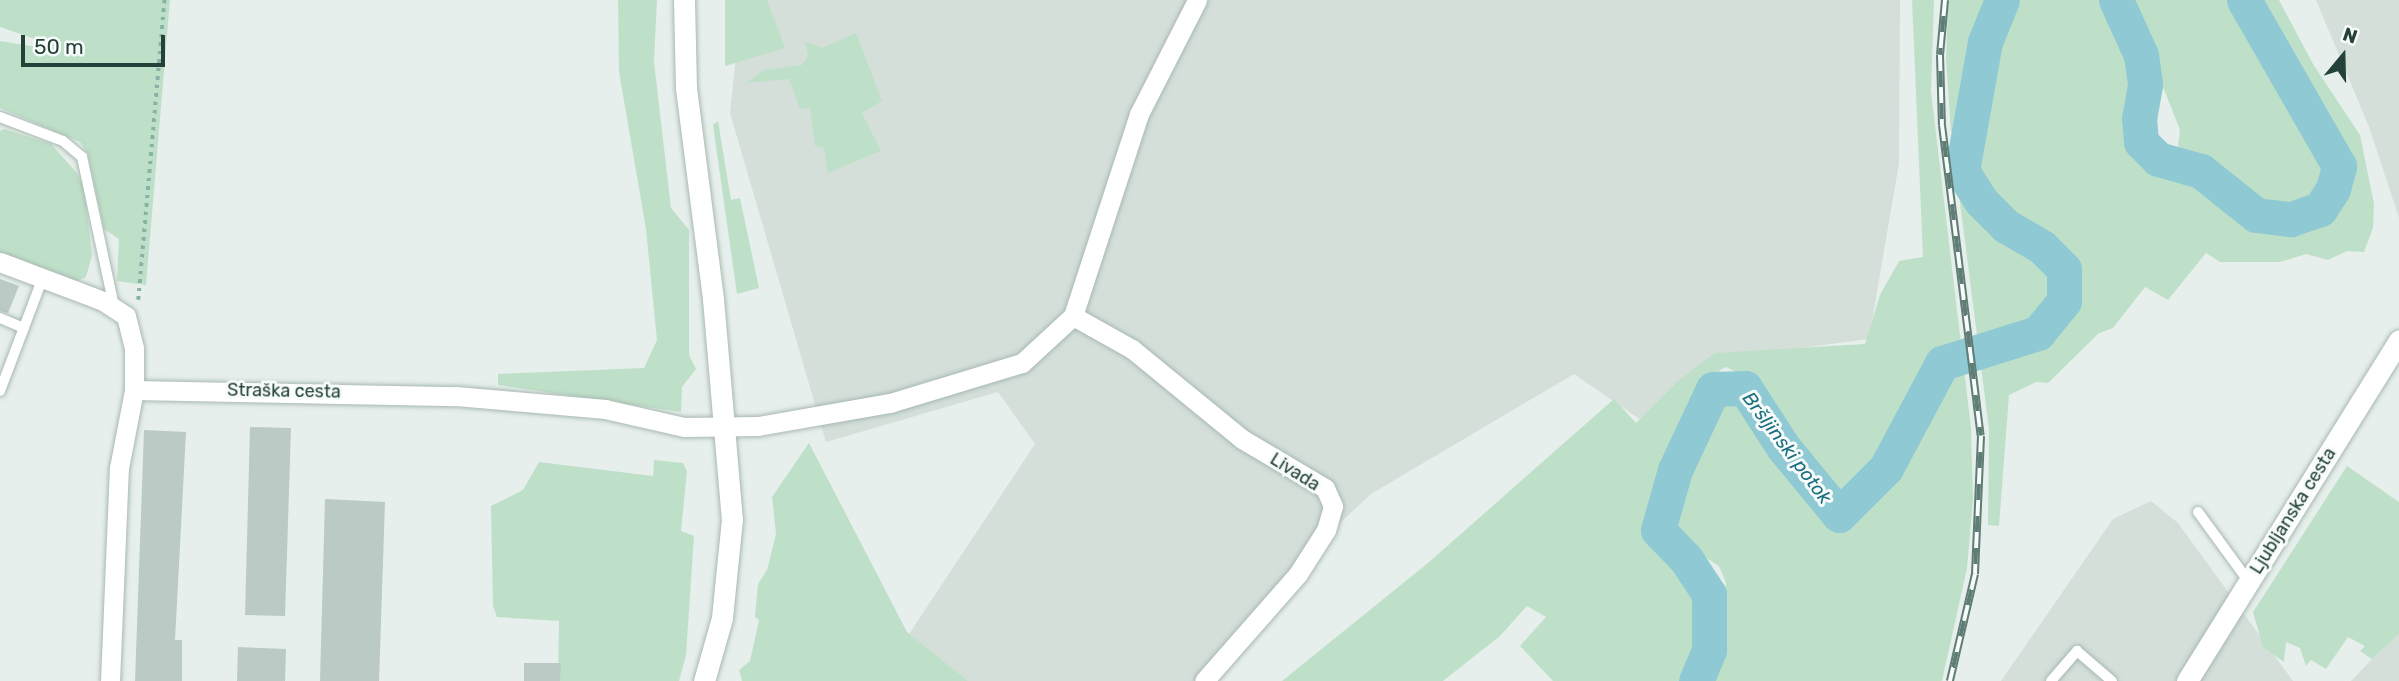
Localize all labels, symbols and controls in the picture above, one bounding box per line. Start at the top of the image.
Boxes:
scale bar [24,21,168,65]
north arrow [2308,21,2378,91]
text: N [2340,23,2360,49]
text: 50 m [34,34,84,59]
street label: Straška cesta [227,379,341,403]
water label: Bršljinski potok [1738,388,1836,508]
street label: Ljubljanska cesta [2245,444,2341,578]
street label: Livada [1266,448,1324,496]

